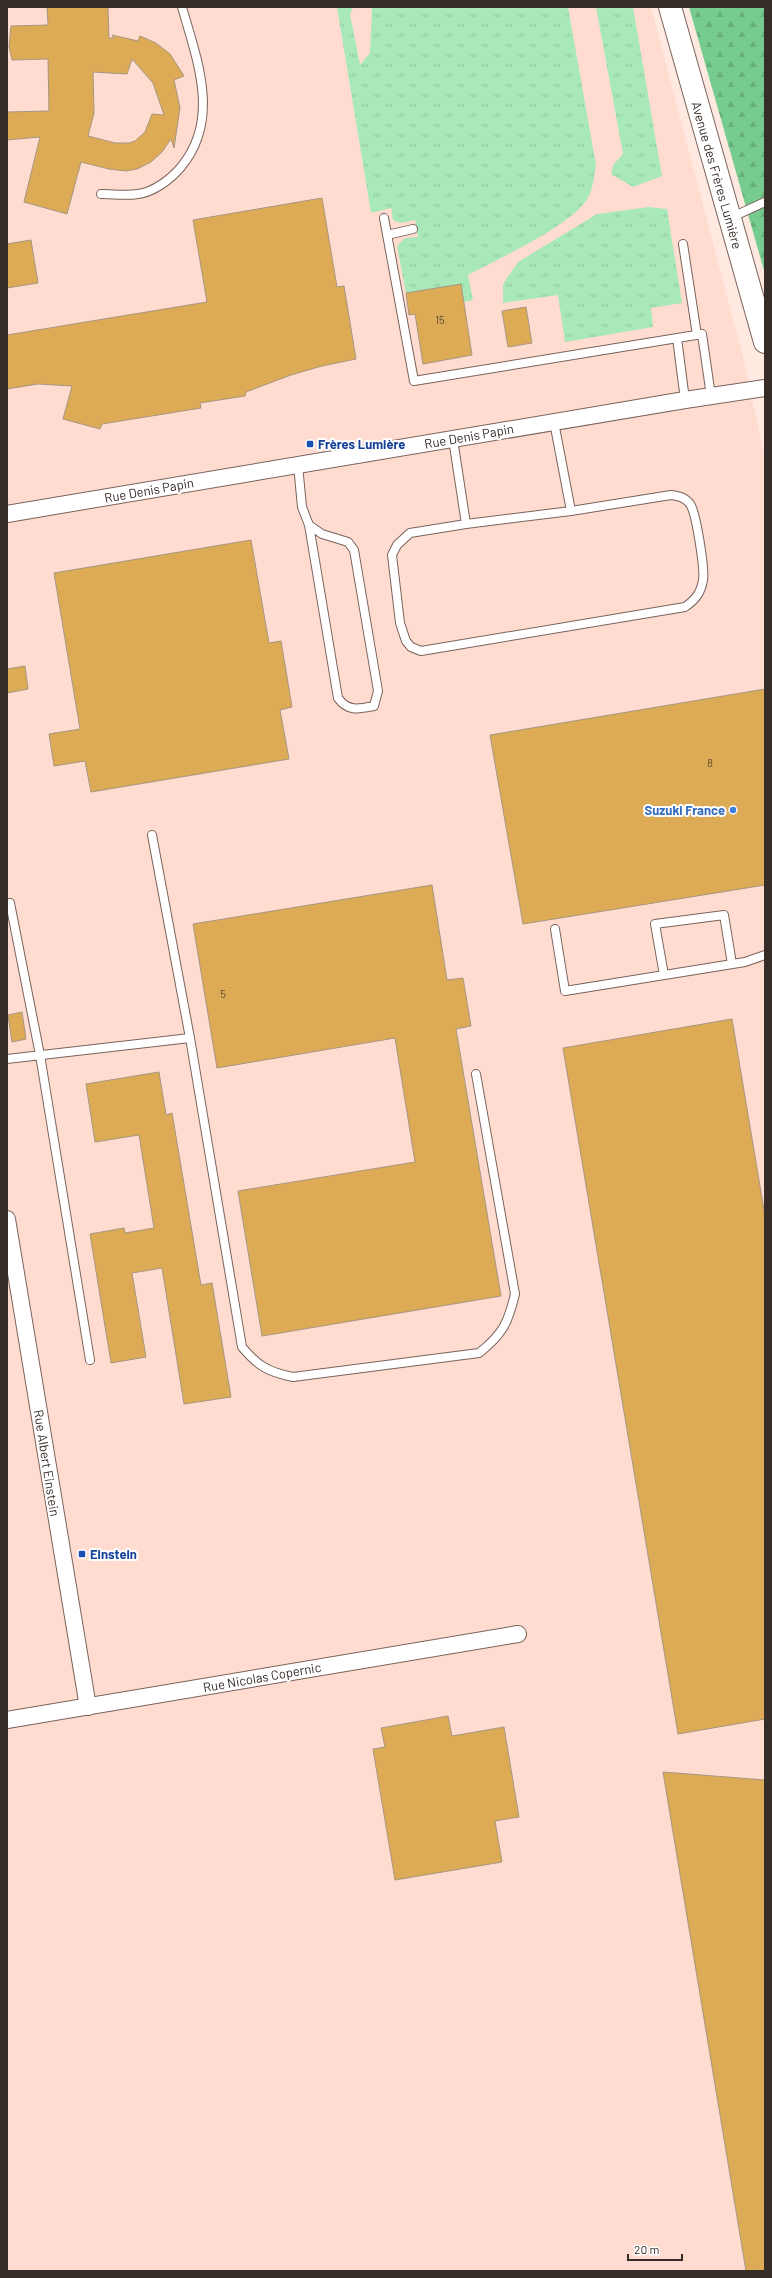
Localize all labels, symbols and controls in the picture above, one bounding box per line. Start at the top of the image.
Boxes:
street label: Avenue des Frères Lumière [688,99,746,251]
house number: 15 [435,313,445,326]
street label: Rue Denis Papin [423,420,515,452]
place label: Frères Lumière [318,436,405,452]
marker: Frères Lumière [305,439,315,449]
street label: Rue Denis Papin [103,474,195,506]
house number: 8 [707,756,713,769]
place label: Suzuki France [645,802,725,818]
marker: Suzuki France [728,805,738,815]
house number: 5 [220,987,226,1000]
street label: Rue Albert Einstein [31,1409,63,1517]
place label: Einstein [90,1546,137,1562]
marker: Einstein [77,1549,87,1559]
street label: Rue Nicolas Copernic [202,1659,323,1695]
scale bar [628,2236,682,2262]
text: 20 m [634,2242,660,2256]

